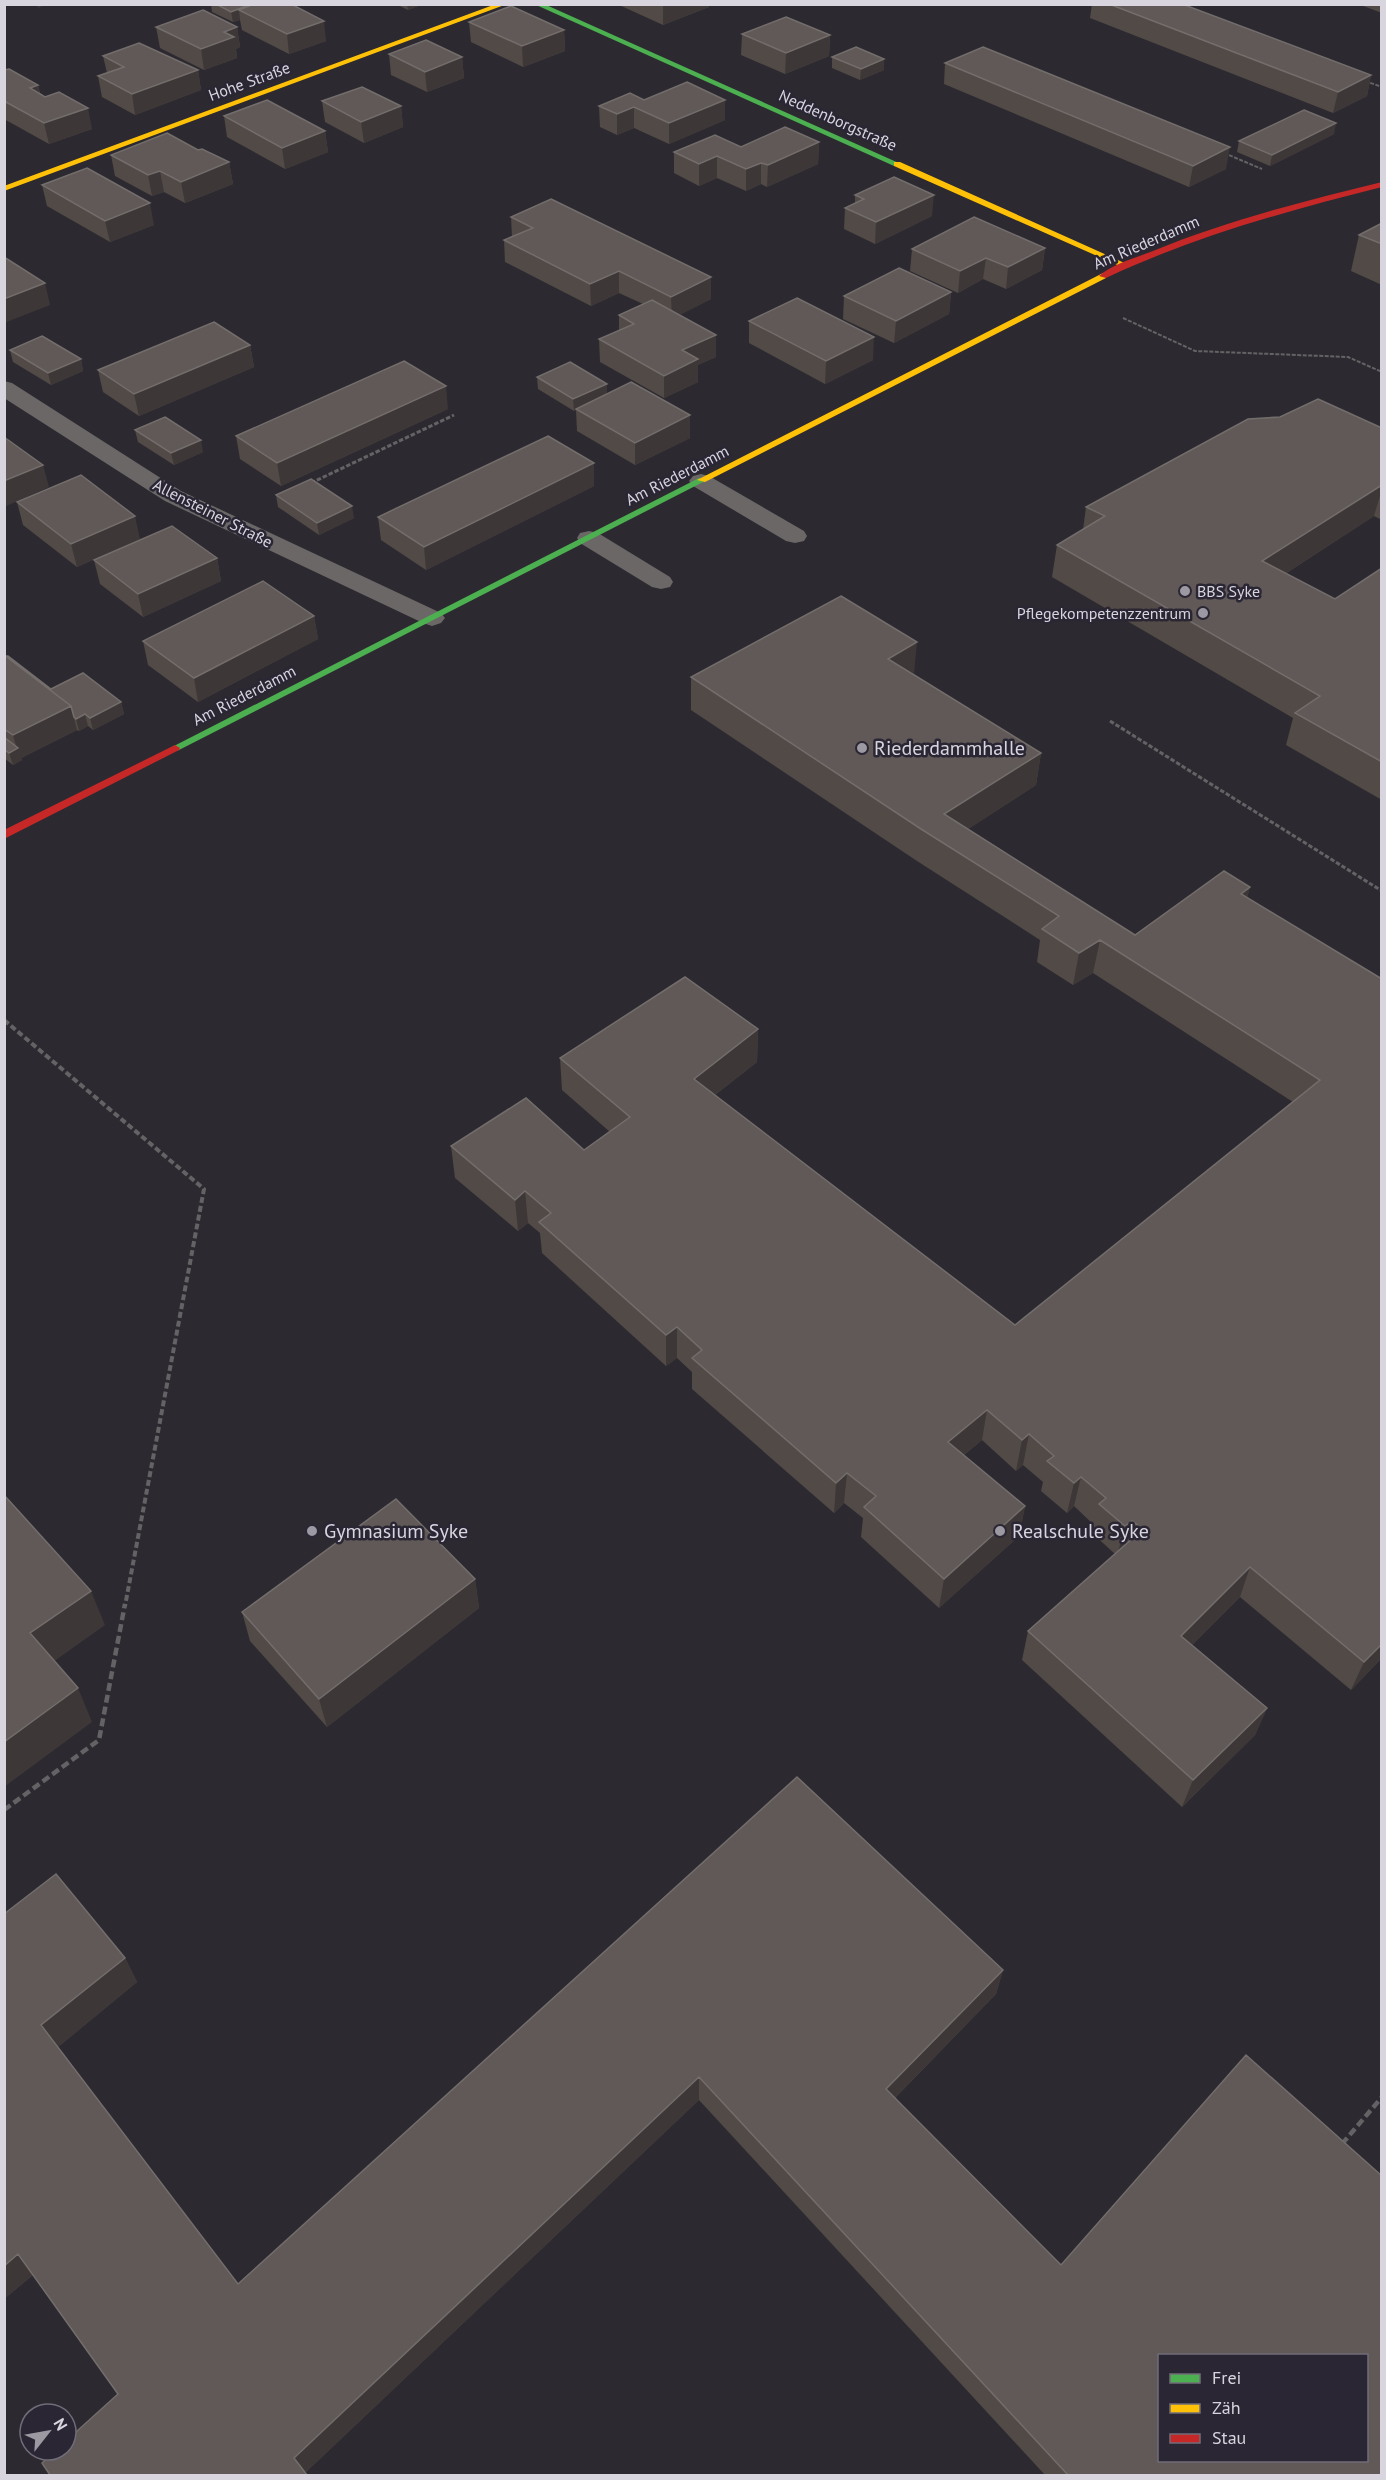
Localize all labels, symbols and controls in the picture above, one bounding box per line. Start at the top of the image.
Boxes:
street label: Hohe Straße [205,57,293,105]
street label: Neddenborgstraße [776,85,900,155]
street label: Am Riederdamm [1090,211,1202,273]
street label: Am Riederdamm [622,440,732,510]
street label: Allensteiner Straße [150,474,276,552]
place label: BBS Syke [1197,581,1260,601]
marker: BBS Syke [1178,584,1192,598]
place label: Pflegekompetenzzentrum [1017,603,1191,623]
marker: Pflegekompetenzzentrum [1196,606,1210,620]
street label: Am Riederdamm [189,660,299,730]
place label: Riederdammhalle [874,735,1025,761]
marker: Riederdammhalle [855,741,869,755]
place label: Gymnasium Syke [324,1518,468,1544]
place label: Realschule Syke [1012,1518,1149,1544]
marker: Gymnasium Syke [305,1524,319,1538]
marker: Realschule Syke [993,1524,1007,1538]
legend [1158,2354,1368,2462]
text: Frei [1212,2366,1241,2389]
text: Zäh [1212,2396,1241,2419]
north arrow [18,2402,78,2462]
text: N [50,2415,72,2434]
text: Stau [1212,2426,1246,2449]

